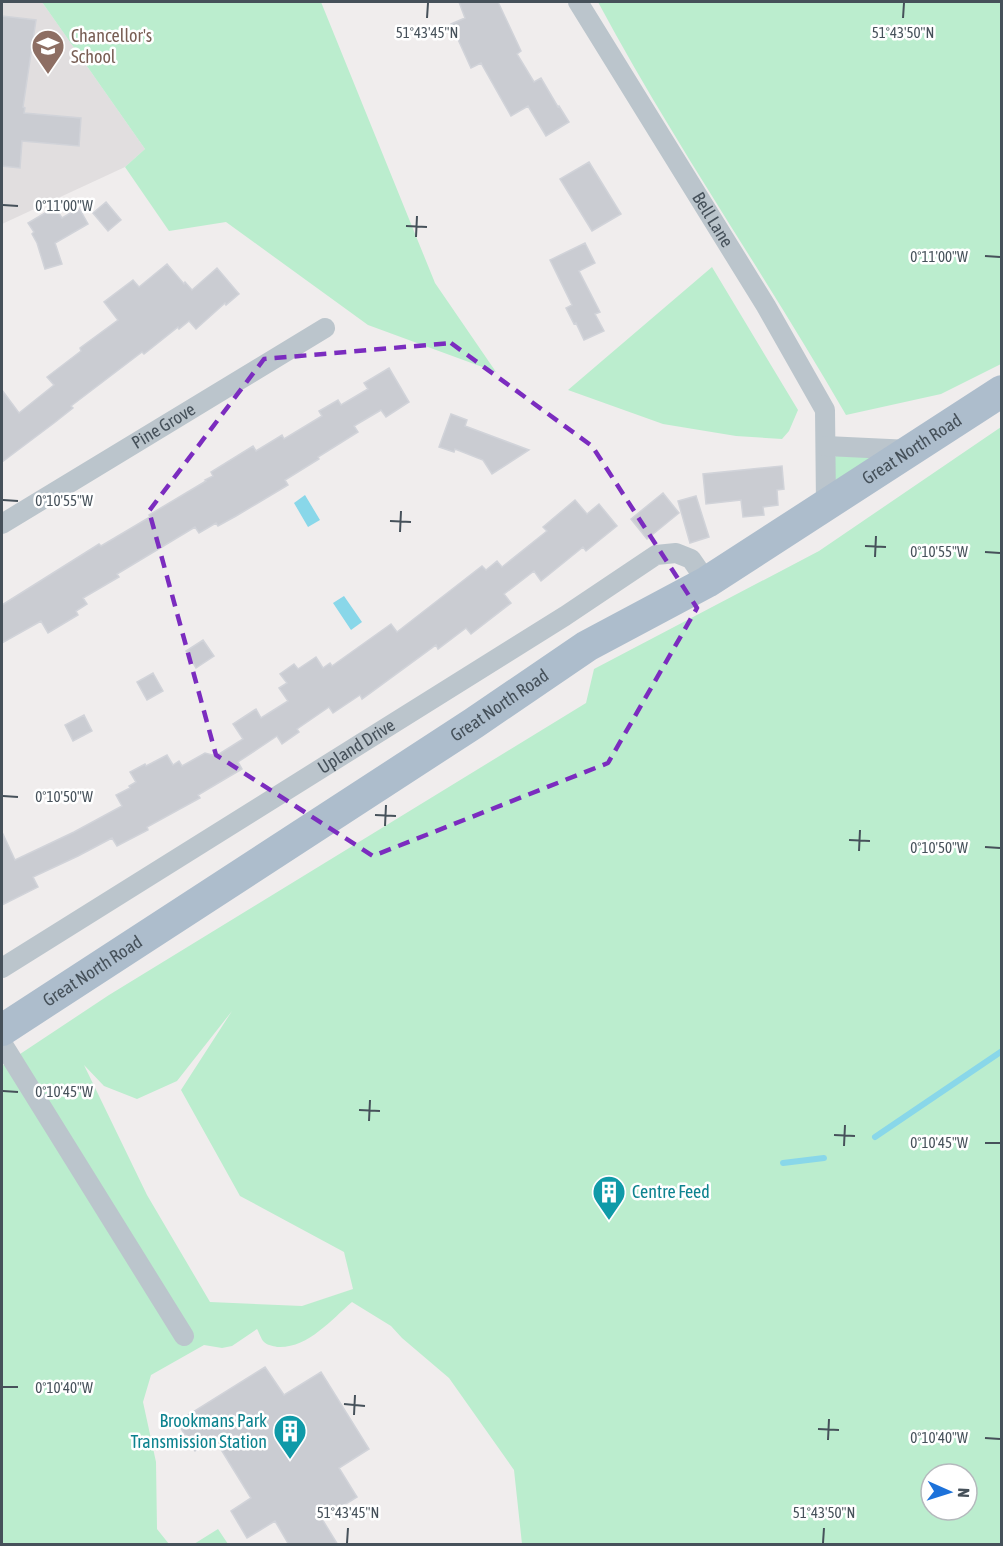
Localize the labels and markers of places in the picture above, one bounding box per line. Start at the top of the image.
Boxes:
place label: Chancellor's School [71,25,152,67]
school or university icon: Chancellor's School [30,28,66,75]
building icon: Centre Feed [591,1174,627,1221]
place label: Centre Feed [632,1181,710,1202]
place label: Brookmans Park Transmission Station [131,1410,267,1452]
building icon: Brookmans Park Transmission Station [272,1413,308,1460]

